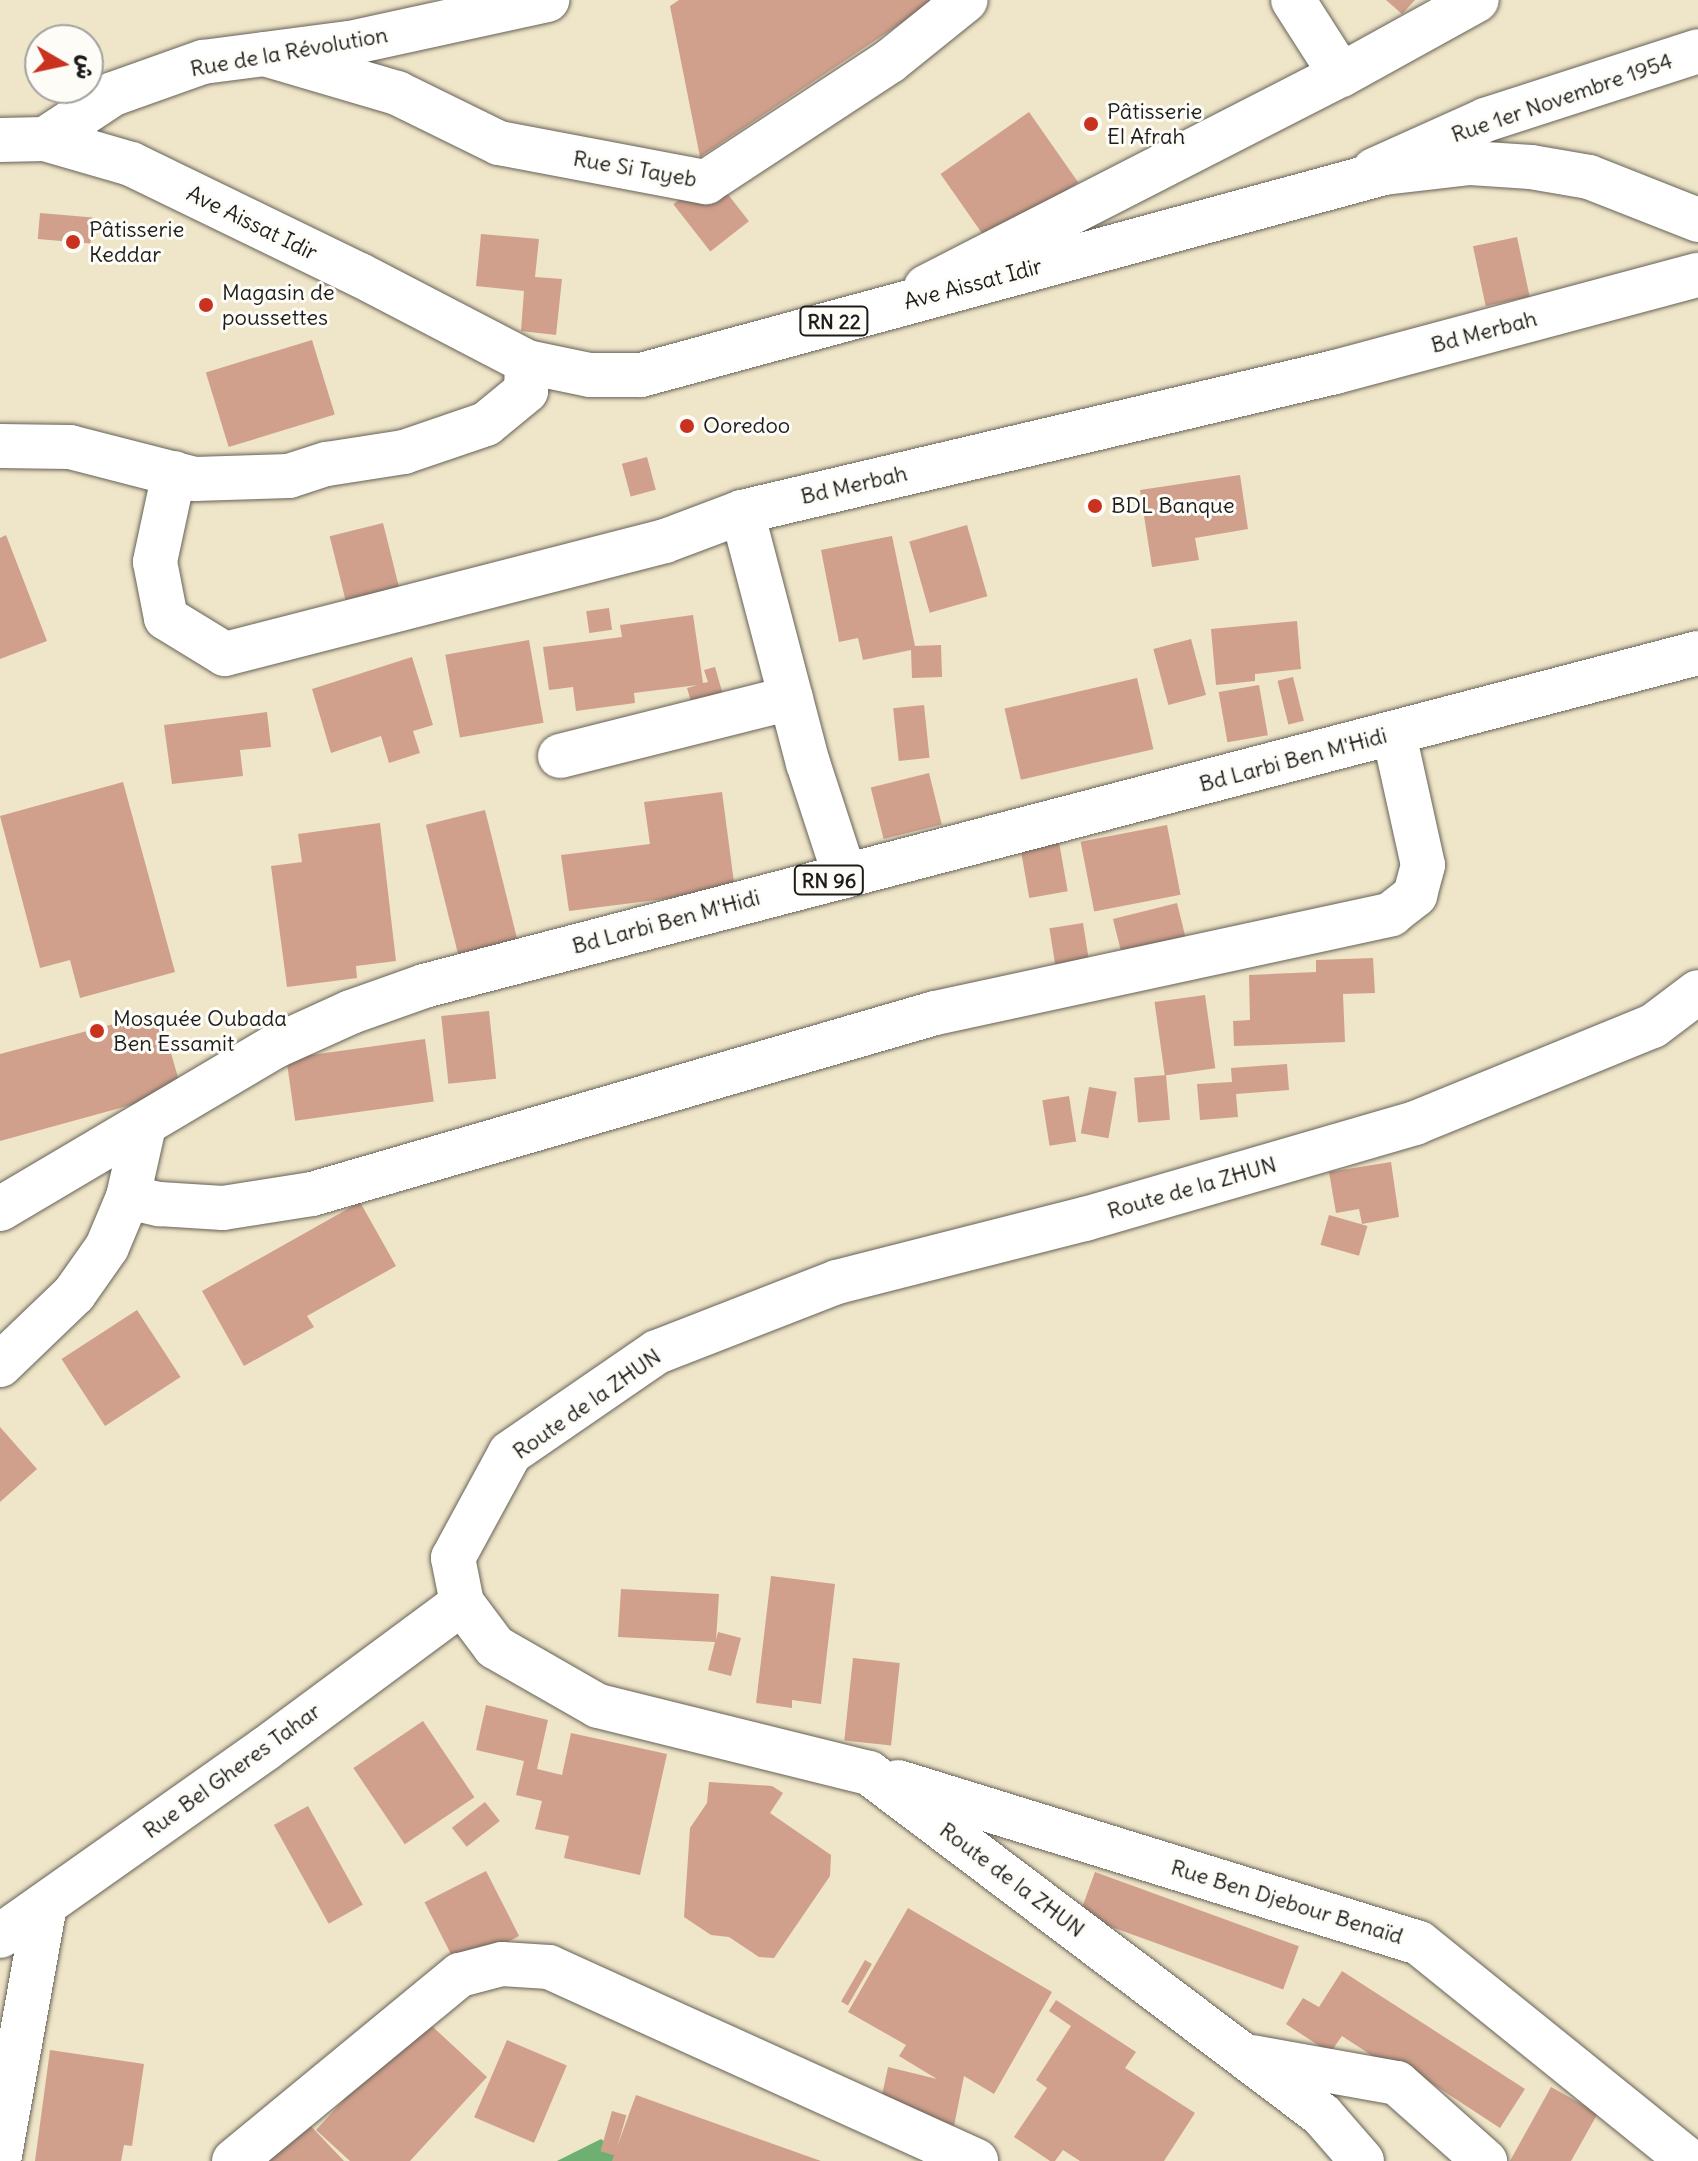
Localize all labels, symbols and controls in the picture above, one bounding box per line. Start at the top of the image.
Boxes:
street label: Rue de la Révolution [188,22,390,82]
north arrow [24,24,104,104]
street label: Rue 1er Novembre 1954 [1448,48,1676,148]
text: ش [70,53,101,82]
place label: Pâtisserie El Afrah [1107,98,1202,150]
marker: Pâtisserie El Afrah [1082,115,1100,133]
street label: Rue Si Tayeb [571,145,699,193]
street label: Ave Aissat Idir [182,180,322,266]
place label: Pâtisserie Keddar [89,216,184,268]
marker: Pâtisserie Keddar [64,233,82,251]
street label: Ave Aissat Idir [901,253,1045,315]
place label: Magasin de poussettes [222,279,335,330]
marker: Magasin de poussettes [197,296,215,314]
road number: RN 22 [798,305,870,337]
street label: Bd Merbah [1428,305,1540,359]
place label: Ooredoo [703,413,790,439]
marker: Ooredoo [678,417,696,435]
street label: Bd Merbah [798,460,910,510]
place label: BDL Banque [1111,493,1235,519]
marker: BDL Banque [1086,497,1104,515]
street label: Bd Larbi Ben M'Hidi [1196,722,1390,798]
road number: RN 96 [793,864,865,896]
street label: Bd Larbi Ben M'Hidi [569,884,763,960]
place label: Mosquée Oubada Ben Essamit [113,1005,287,1056]
marker: Mosquée Oubada Ben Essamit [88,1022,106,1040]
street label: Route de la ZHUN [1105,1151,1279,1225]
street label: Route de la ZHUN [508,1343,666,1465]
street label: Rue Bel Gheres Tahar [138,1698,326,1844]
street label: Route de la ZHUN [934,1817,1090,1943]
street label: Rue Ben Djebour Benaïd [1168,1854,1406,1950]

